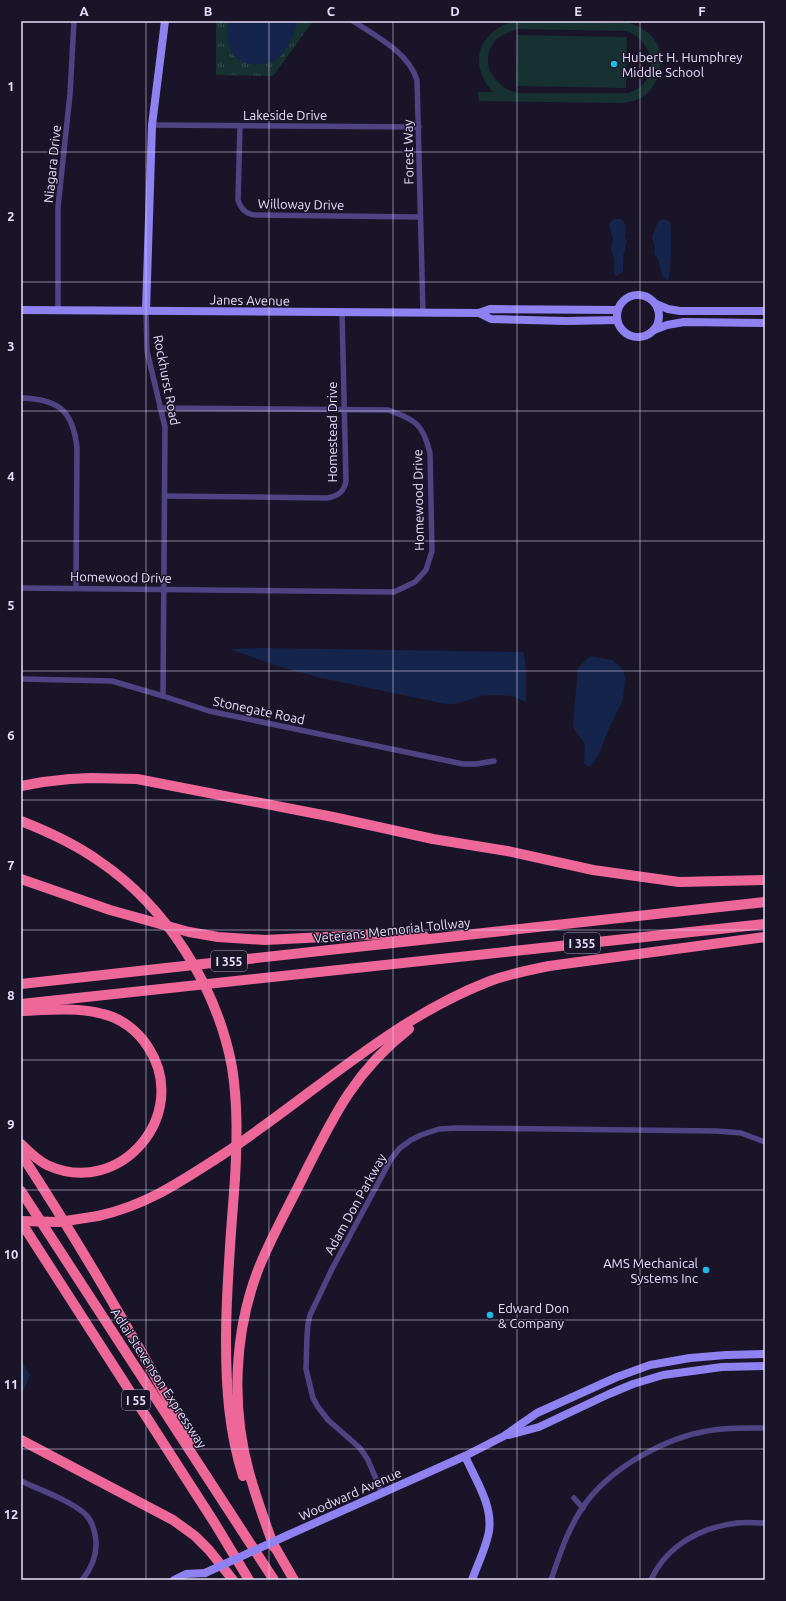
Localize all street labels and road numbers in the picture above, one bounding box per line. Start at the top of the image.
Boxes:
street label: Lakeside Drive [243,108,327,122]
street label: Forest Way [400,119,416,185]
street label: Niagara Drive [41,124,63,204]
street label: Willoway Drive [258,196,344,212]
street label: Janes Avenue [210,292,290,308]
street label: Rockhurst Road [151,334,183,426]
street label: Homestead Drive [325,382,339,482]
street label: Homewood Drive [410,449,426,551]
street label: Homewood Drive [70,569,172,585]
street label: Stonegate Road [212,693,306,727]
street label: Veterans Memorial Tollway [313,915,471,945]
road number: I 355 [564,933,600,953]
road number: I 355 [211,951,247,971]
street label: Adam Don Parkway [321,1151,389,1257]
street label: Adlai Stevenson Expressway [108,1305,210,1451]
road number: I 55 [122,1390,150,1410]
street label: Woodward Avenue [297,1465,403,1523]

